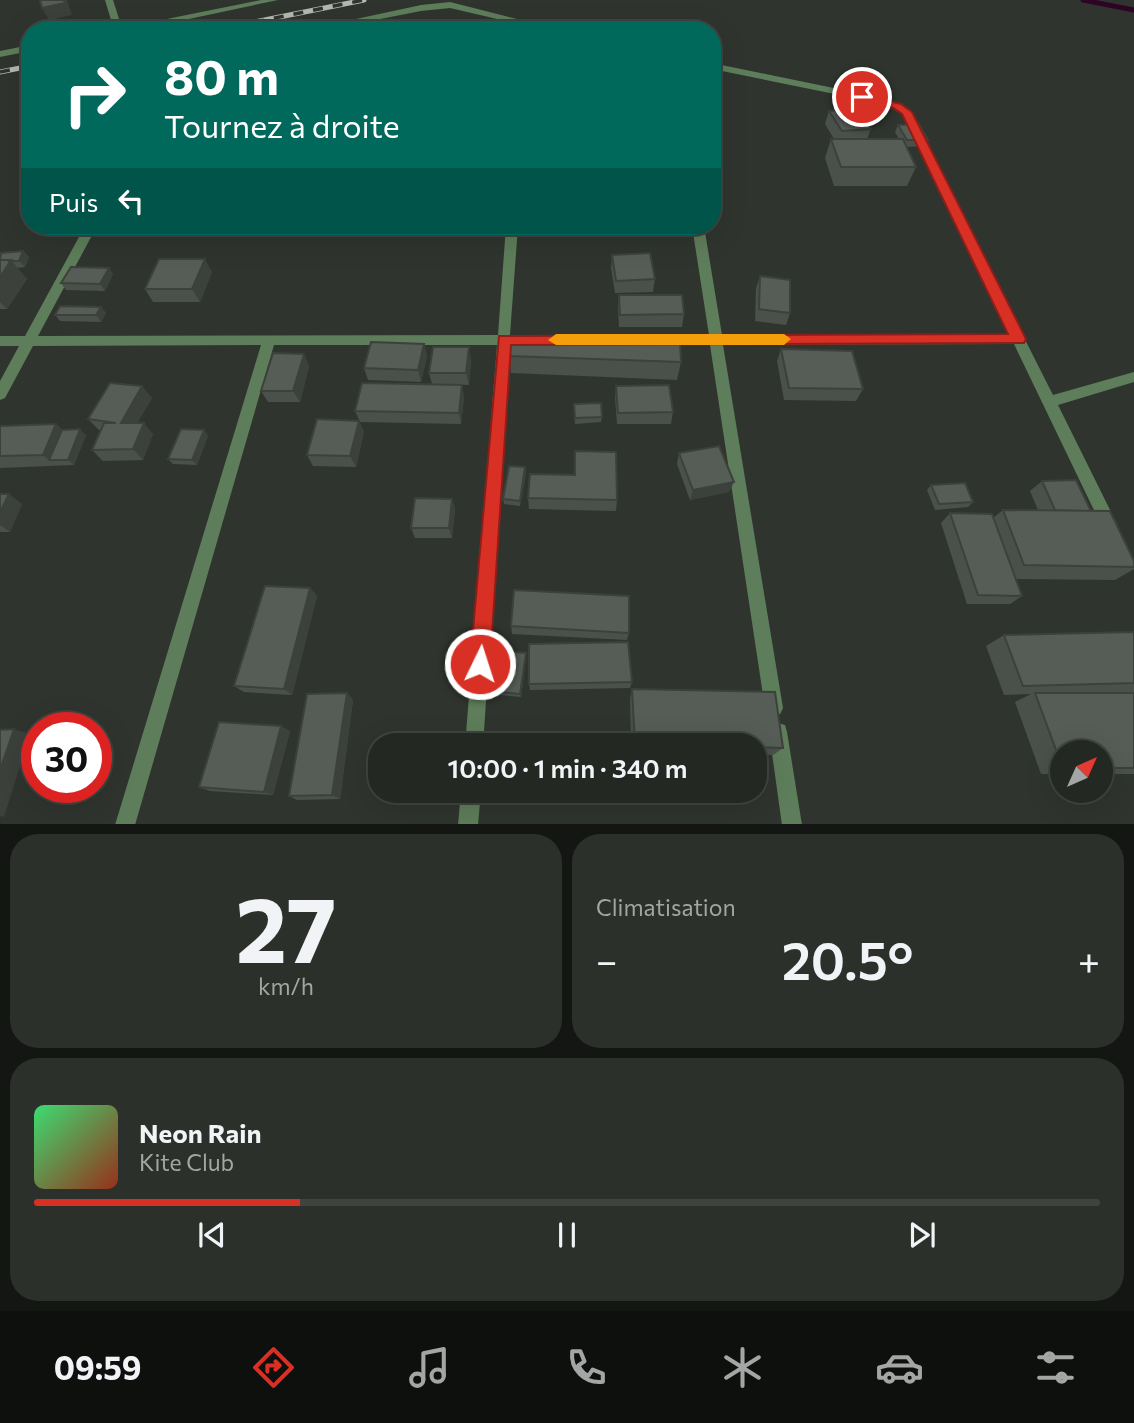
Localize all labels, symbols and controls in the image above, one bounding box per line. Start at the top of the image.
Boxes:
text: 80 m [164,45,279,105]
icon: right [49,49,140,140]
pin [832,67,892,127]
icon: arrive [843,78,881,116]
text: Tournez à droite [164,105,400,145]
icon: left [112,182,150,220]
text: Puis [49,186,98,217]
position arrow [443,627,517,701]
speed limit sign: 30 [21,712,112,803]
north arrow [1050,740,1113,803]
map controls [1050,740,1113,803]
text: 10:00 · 1 min · 340 m [448,752,687,783]
text: 27 [235,870,337,982]
text: Climatisation [596,893,736,921]
text: 20.5° [782,927,913,991]
text: − [596,936,618,983]
text: + [1078,936,1100,983]
text: km/h [258,972,314,1000]
text: Neon Rain [139,1117,262,1148]
text: Kite Club [139,1148,234,1176]
icon: previous [193,1216,231,1254]
icon: pause [548,1216,586,1254]
icon: next [903,1216,941,1254]
icon: directions [249,1343,298,1392]
icon: music [405,1343,454,1392]
icon: phone [562,1343,611,1392]
icon: climate [718,1343,767,1392]
icon: car [875,1343,924,1392]
icon: filters [1031,1343,1080,1392]
text: 09:59 [54,1347,142,1387]

